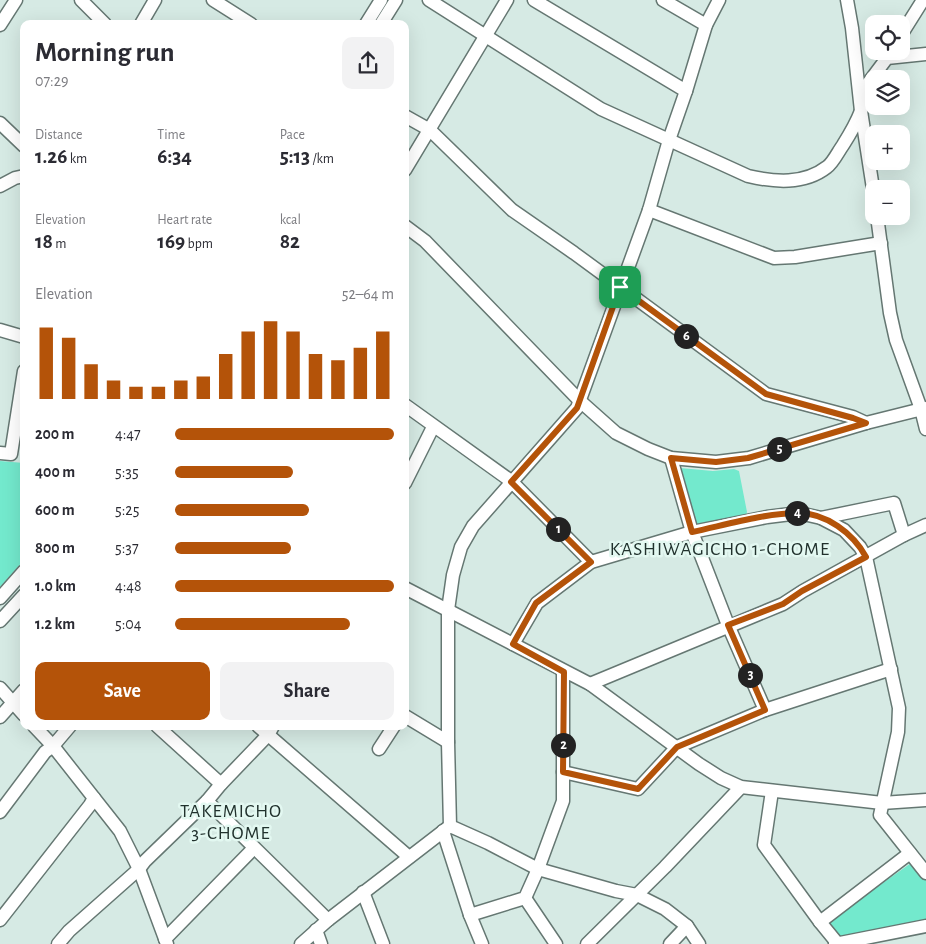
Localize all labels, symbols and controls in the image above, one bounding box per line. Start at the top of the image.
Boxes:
map controls [865,15,910,225]
button: locate [865,15,910,60]
button: share [342,37,394,89]
text: Morning run [35,39,175,67]
button: layers [865,70,910,115]
text: 07:29 [35,73,69,89]
button: + [865,125,910,170]
text: Distance [35,128,82,142]
text: Time [157,128,185,142]
text: Pace [280,128,305,142]
text: 1.26 [35,146,67,167]
text: 6:34 [157,146,192,167]
text: 5:13 [280,146,310,167]
text: km [67,152,87,166]
text: /km [310,152,334,166]
button: − [865,180,910,225]
text: Elevation [35,213,86,227]
text: Heart rate [157,213,212,227]
text: kcal [280,213,301,227]
text: 18 [35,231,53,252]
text: 169 [157,231,185,252]
text: 82 [280,231,300,252]
text: m [53,237,66,251]
text: bpm [185,237,213,251]
pin [599,266,641,308]
icon: arrive [606,273,634,301]
text: Elevation [35,286,93,302]
text: 52–64 m [342,286,394,302]
pin: 6 [674,324,698,348]
text: 6 [683,329,690,343]
text: 200 m [35,426,75,442]
text: 4:47 [115,426,141,442]
pin: 5 [766,436,792,462]
text: 5 [776,442,783,456]
text: 400 m [35,464,75,480]
text: 5:35 [115,464,139,480]
pin: 4 [784,500,810,526]
text: 600 m [35,502,75,518]
text: 5:25 [115,502,139,518]
text: 4 [794,506,801,520]
pin: 1 [546,516,570,542]
text: 1 [556,522,561,536]
text: 800 m [35,540,75,556]
text: 5:37 [115,540,139,556]
district label: KASHIWAGICHO 1-CHOME [610,540,830,559]
text: 1.0 km [35,578,76,594]
text: 4:48 [115,578,142,594]
text: 1.2 km [35,616,75,632]
text: 5:04 [115,616,142,632]
button: Save [35,662,210,720]
button: Share [220,662,394,720]
pin: 3 [738,662,762,688]
text: 3 [747,668,754,682]
pin: 2 [550,732,576,758]
text: 2 [560,738,567,752]
district label: TAKEMICHO 3-CHOME [180,802,282,843]

